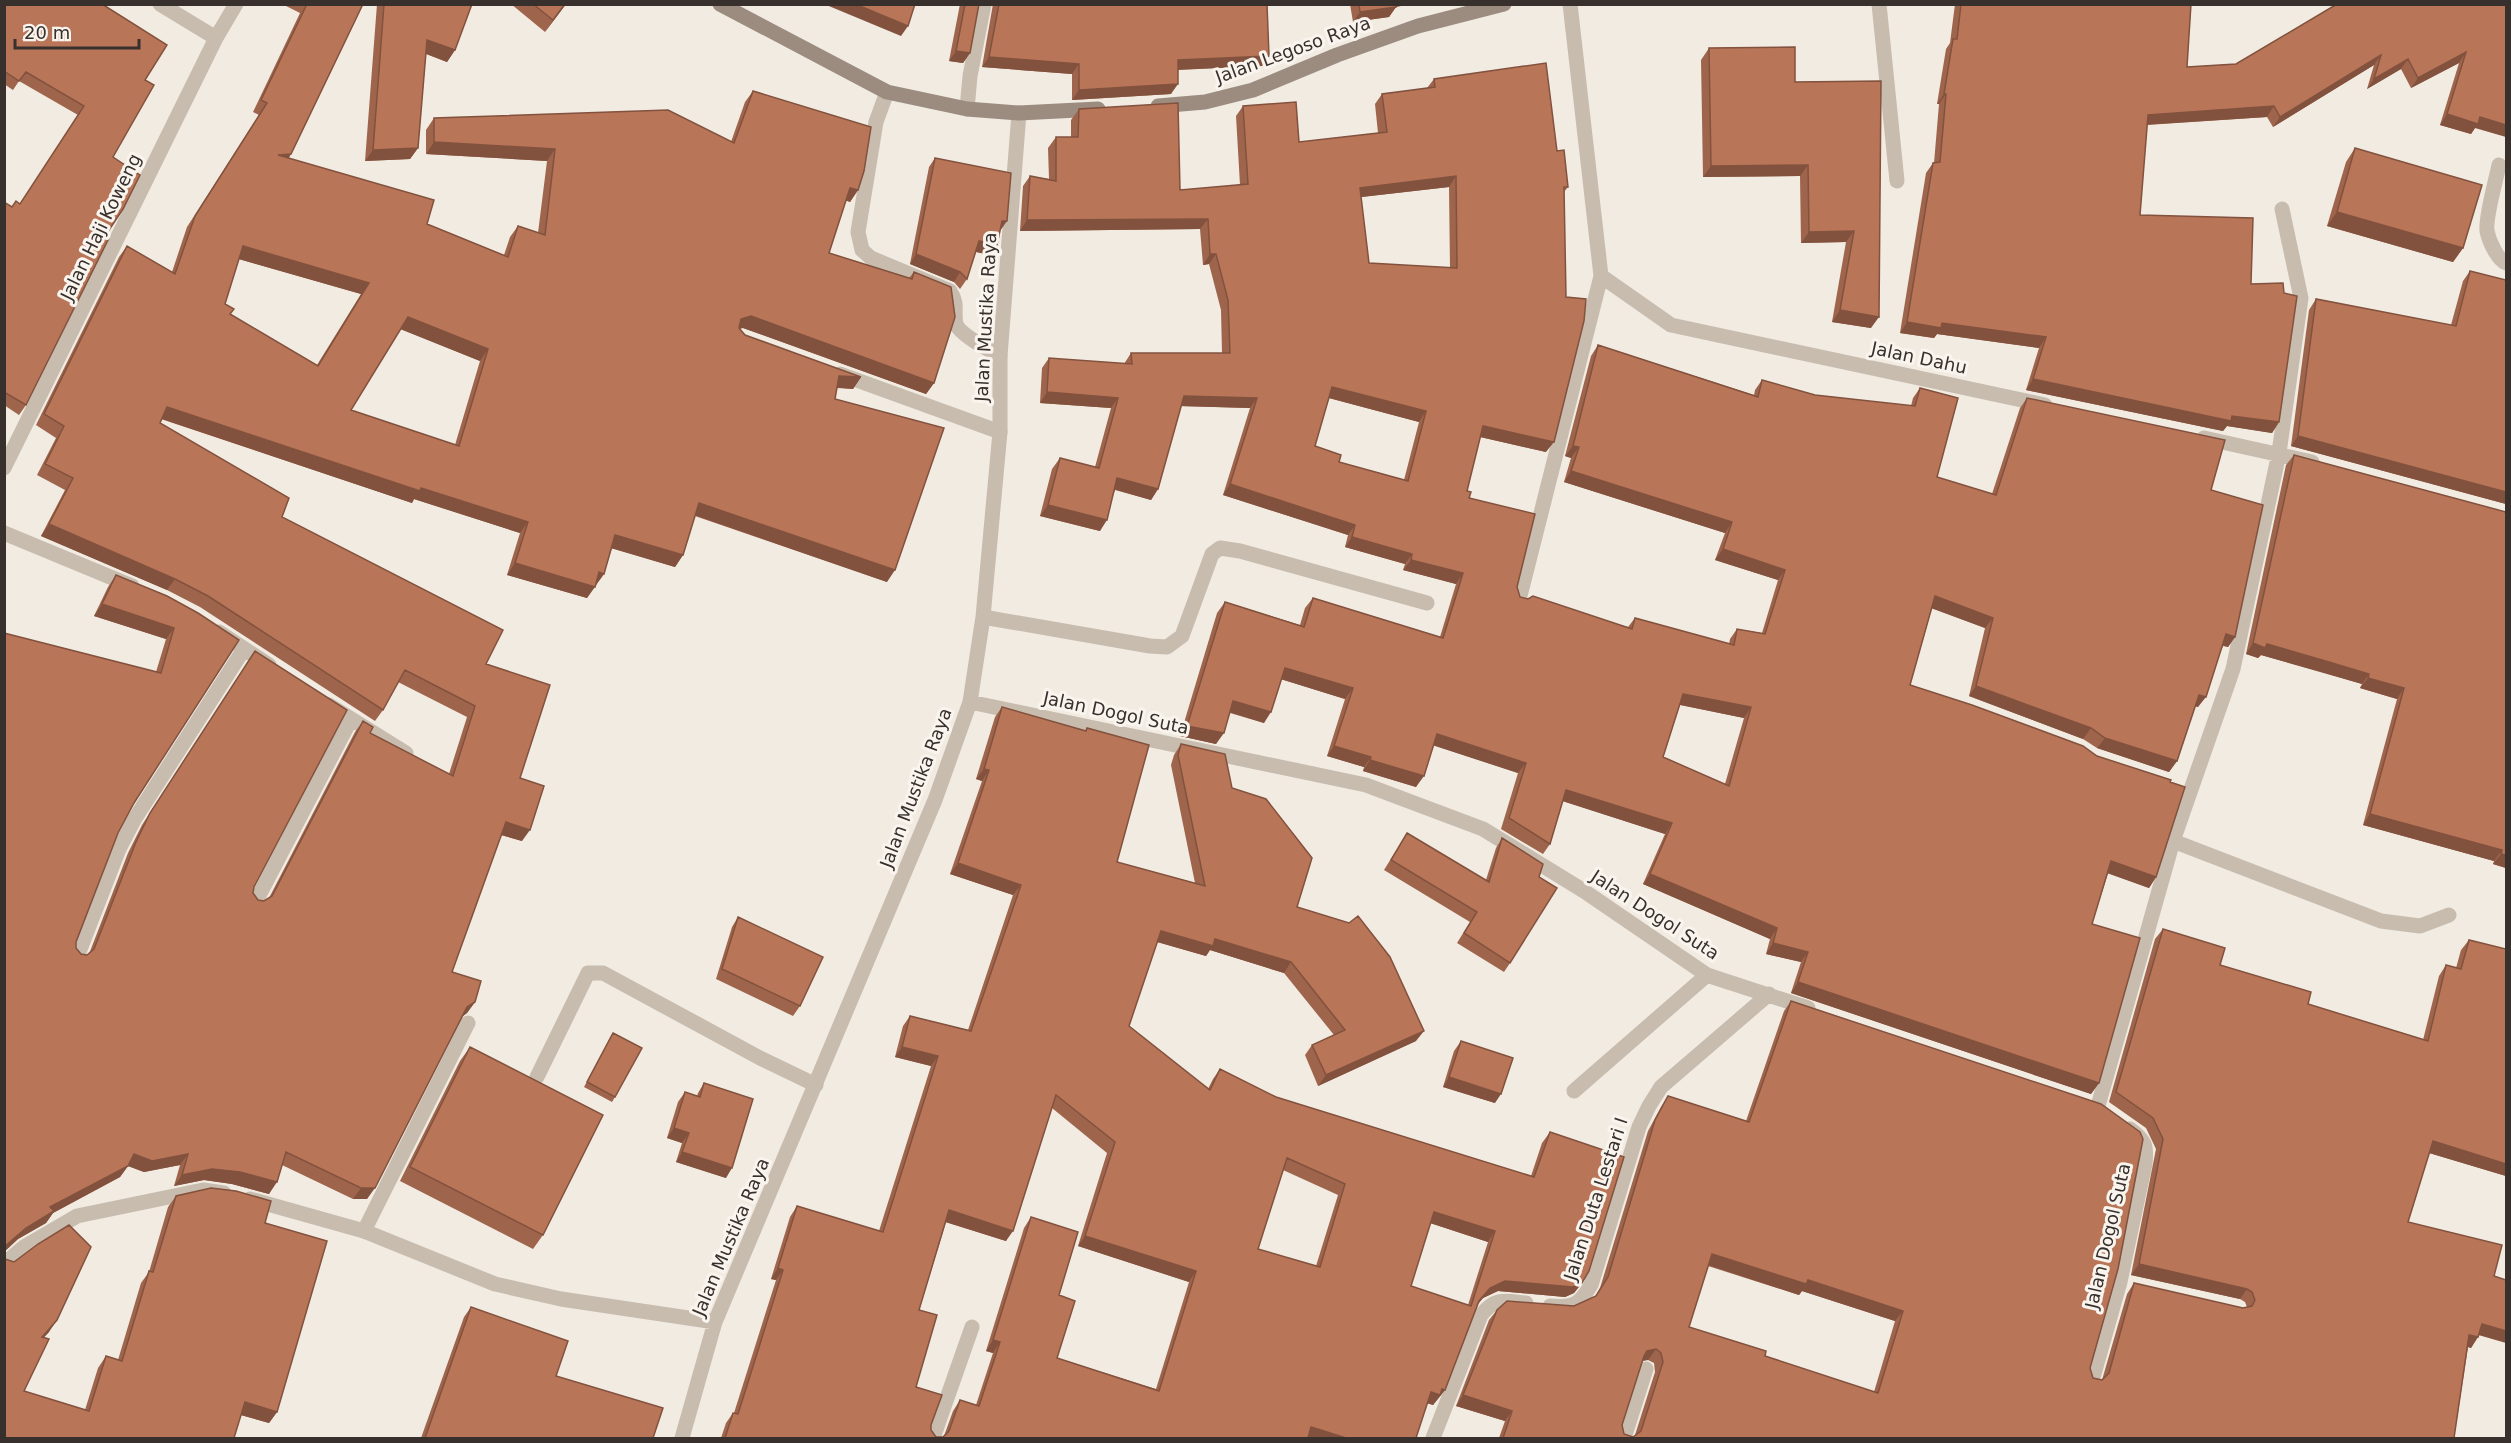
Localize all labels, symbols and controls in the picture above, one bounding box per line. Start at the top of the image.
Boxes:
scale bar [15,12,140,50]
street label: Jalan Legoso Raya [1211,12,1373,88]
text: 20 m [24,22,70,43]
street label: Jalan Haji Koweng [56,150,145,304]
street label: Jalan Mustika Raya [971,232,1000,403]
street label: Jalan Dahu [1868,337,1969,378]
street label: Jalan Dogol Suta [1040,687,1191,738]
street label: Jalan Mustika Raya [875,705,956,872]
street label: Jalan Dogol Suta [1586,865,1723,964]
street label: Jalan Duta Lestari I [1559,1115,1632,1284]
street label: Jalan Mustika Raya [687,1155,773,1320]
street label: Jalan Dogol Suta [2080,1161,2134,1312]

